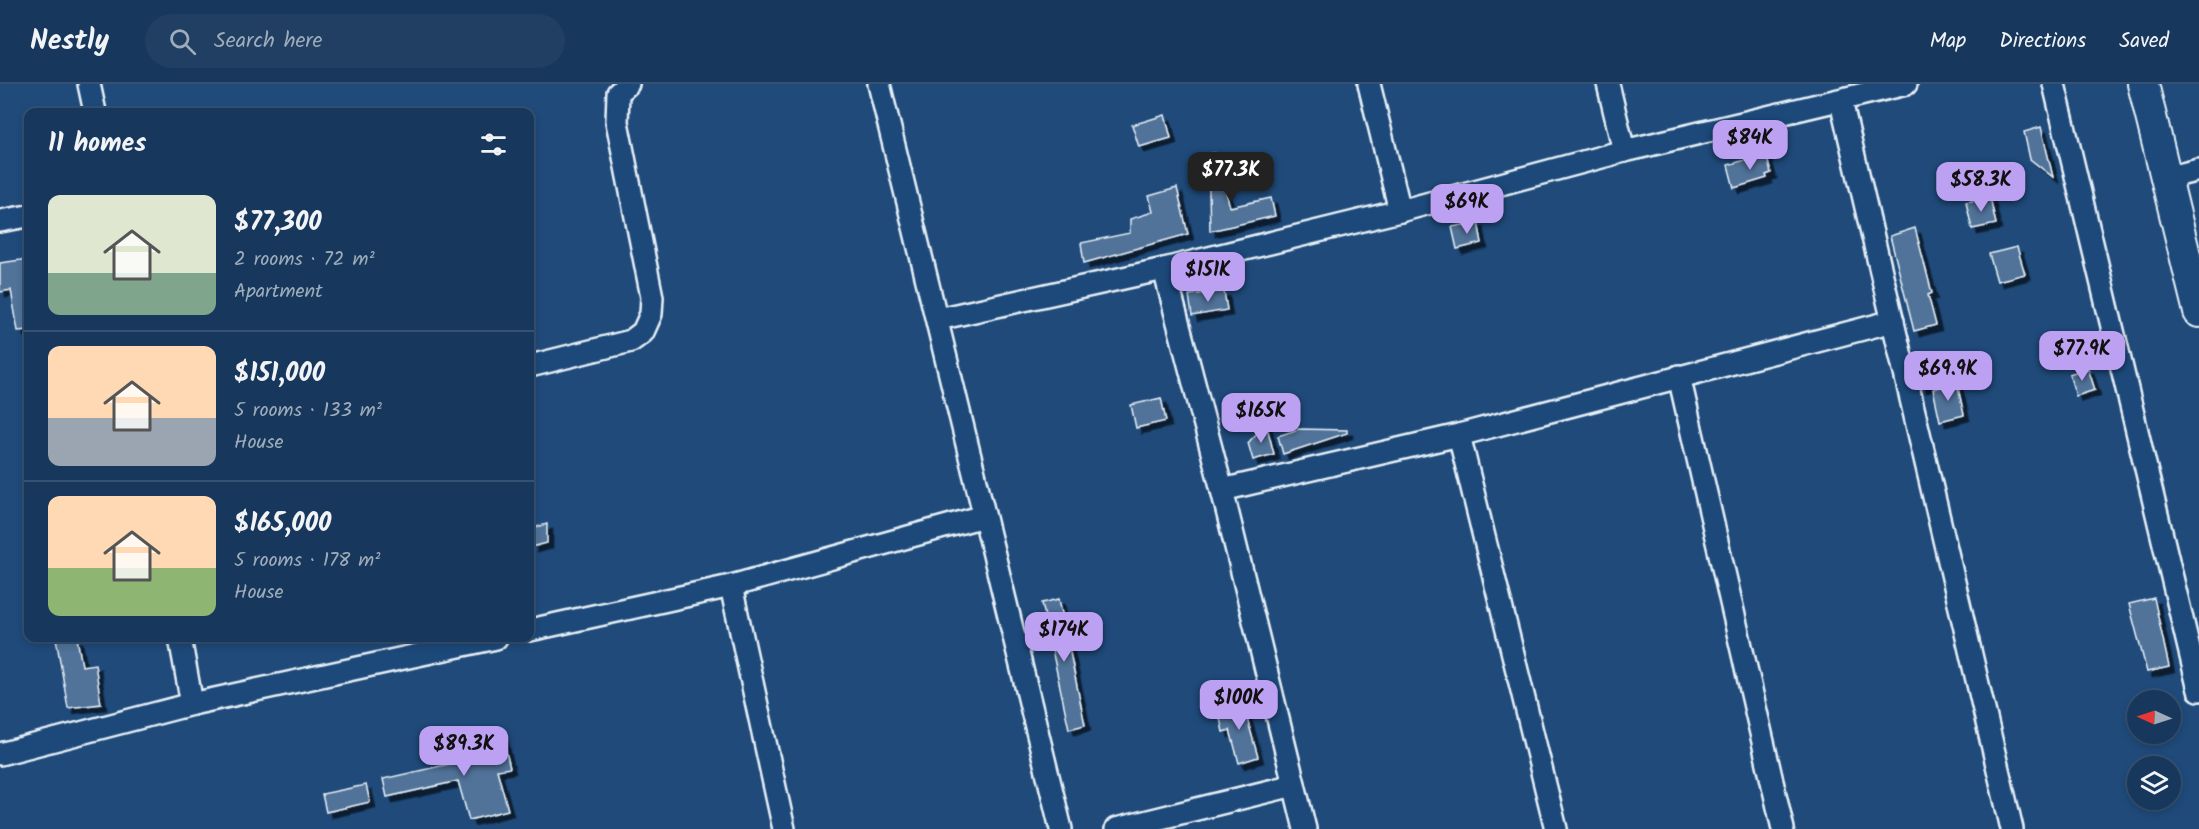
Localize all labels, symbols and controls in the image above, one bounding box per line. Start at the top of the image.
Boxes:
search box [145,14,565,68]
text: Nestly [30,19,109,64]
text: Search here [214,24,323,59]
icon: search [166,25,199,58]
text: Map [1930,25,1966,58]
text: Directions [1999,25,2086,58]
text: Saved [2119,25,2169,58]
pin: $84K [1714,120,1786,171]
text: 11 homes [48,123,146,165]
text: $84K [1727,123,1773,155]
icon: filters [477,128,510,161]
pin: $77.3K [1182,152,1280,203]
text: $77.3K [1202,155,1260,187]
pin: $58.3K [1932,162,2030,213]
text: $58.3K [1950,165,2012,197]
pin: $69K [1431,184,1503,235]
text: $69K [1445,187,1489,219]
text: $77,300 [234,202,322,244]
icon: home [96,219,168,291]
text: 2 rooms · 72 m² [234,244,375,276]
pin: $151K [1166,252,1250,303]
text: $151K [1185,255,1231,287]
text: Apartment [234,276,323,308]
pin: $77.9K [2033,331,2131,382]
text: $77.9K [2053,334,2111,366]
pin: $69.9K [1899,351,1997,402]
text: $151,000 [234,353,325,395]
text: $69.9K [1918,354,1978,386]
icon: home [96,370,168,442]
pin: $165K [1219,393,1303,444]
text: 5 rooms · 133 m² [234,395,382,427]
text: $165K [1236,396,1286,428]
text: House [234,427,284,459]
text: $165,000 [234,503,331,545]
icon: home [96,520,168,592]
text: 5 rooms · 178 m² [234,545,380,577]
text: House [234,577,284,609]
pin: $174K [1022,612,1106,663]
text: $174K [1039,615,1089,647]
pin: $100K [1197,680,1281,731]
text: $100K [1214,683,1264,715]
north arrow [2127,690,2181,744]
map controls [2127,690,2181,810]
pin: $89.3K [415,726,513,777]
text: $89.3K [433,729,495,761]
button: layers [2127,756,2181,810]

